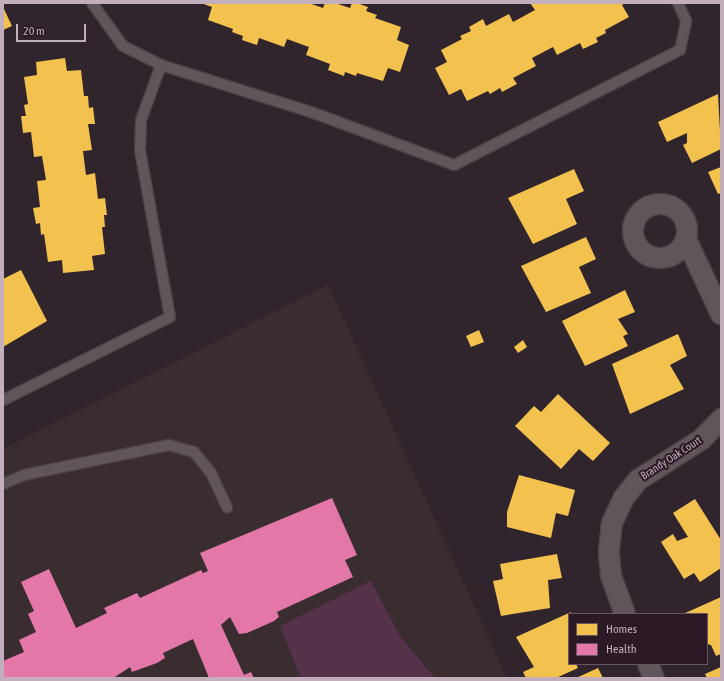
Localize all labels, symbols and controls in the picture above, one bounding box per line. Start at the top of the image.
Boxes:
scale bar [18,16,88,42]
text: 20 m [23,24,45,38]
street label: Brandy Oak Court [638,434,704,482]
legend [568,613,708,665]
text: Homes [606,622,637,636]
text: Health [606,642,636,656]

